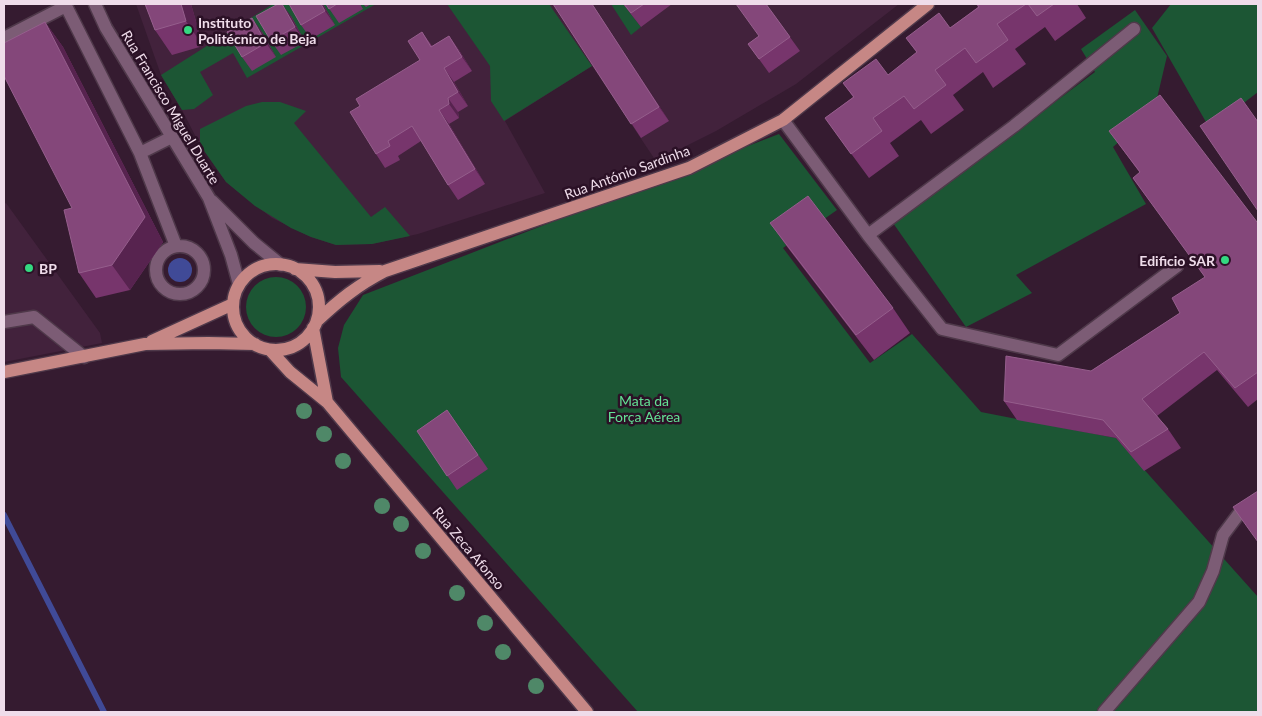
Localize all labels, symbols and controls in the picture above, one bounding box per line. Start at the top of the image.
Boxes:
place label: Instituto Politécnico de Beja [198,14,316,47]
marker: Instituto Politécnico de Beja [182,24,194,36]
street label: Rua Francisco Miguel Duarte [118,27,224,187]
street label: Rua António Sardinha [562,141,692,203]
place label: Edificio SAR [1139,252,1216,269]
marker: Edificio SAR [1219,254,1231,266]
place label: BP [39,260,57,277]
marker: BP [23,262,35,274]
park label: Mata da Força Aérea [608,392,680,425]
street label: Rua Zeca Afonso [429,503,509,593]

